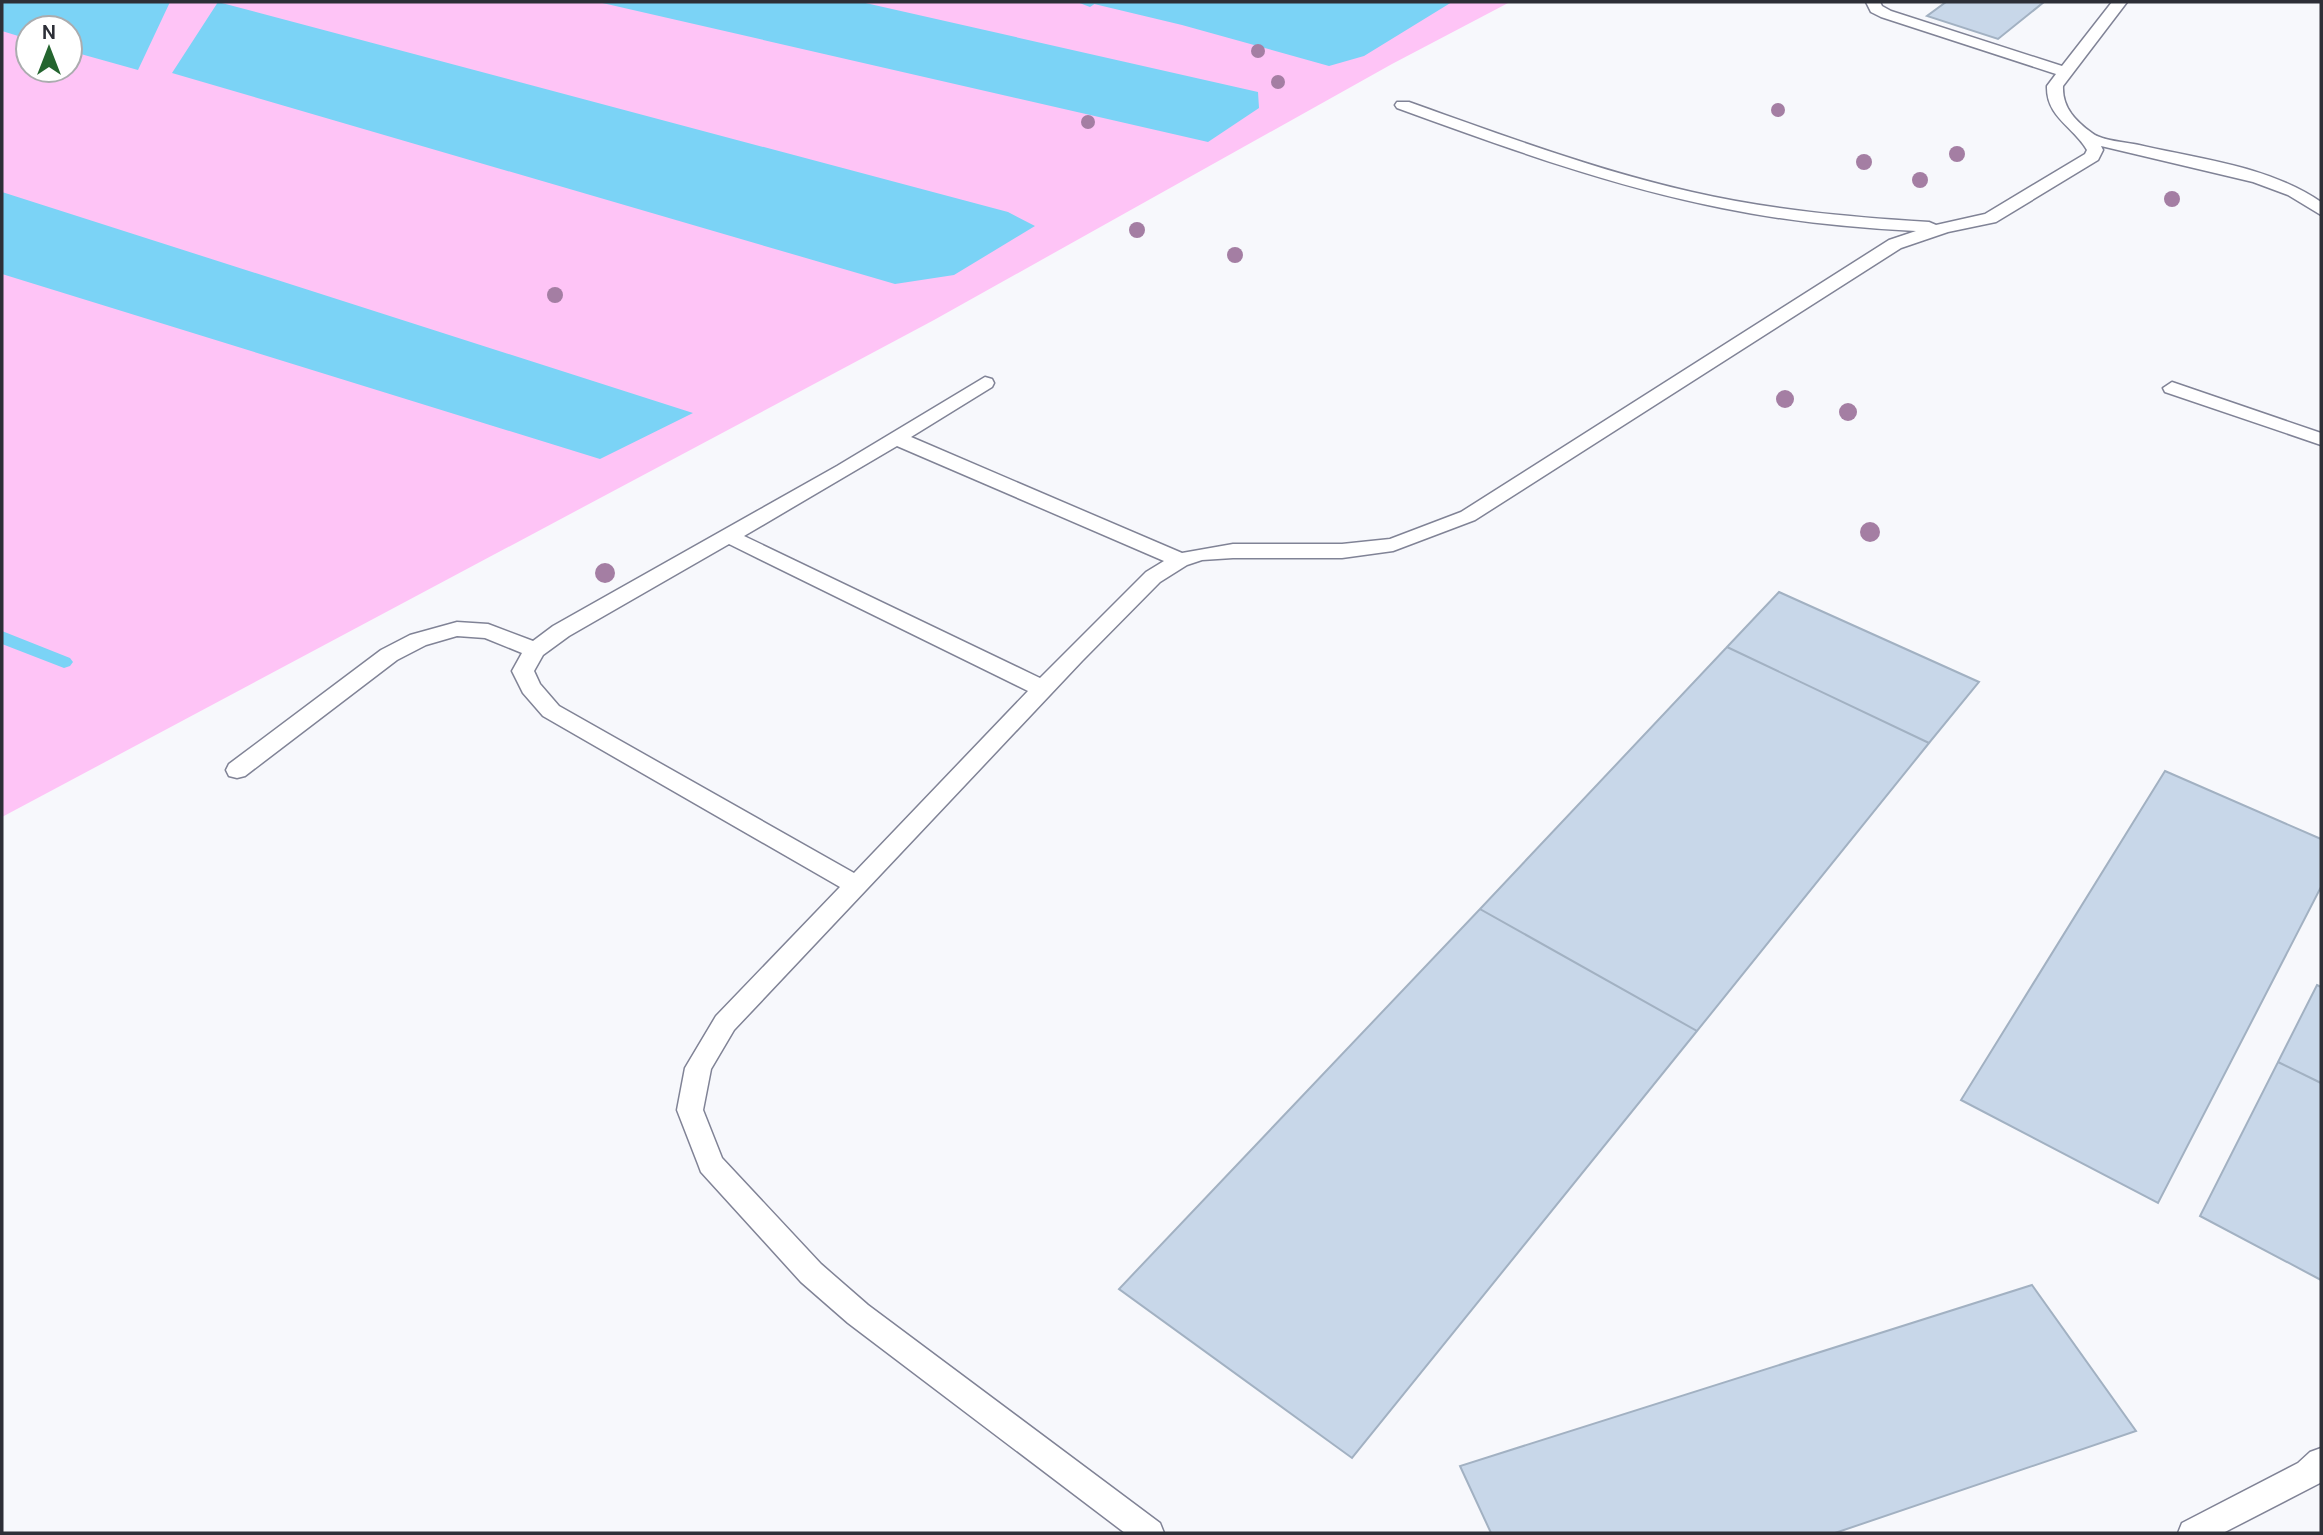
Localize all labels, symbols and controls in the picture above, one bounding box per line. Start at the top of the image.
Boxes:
north arrow [14,14,84,84]
text: N [42,20,56,45]

